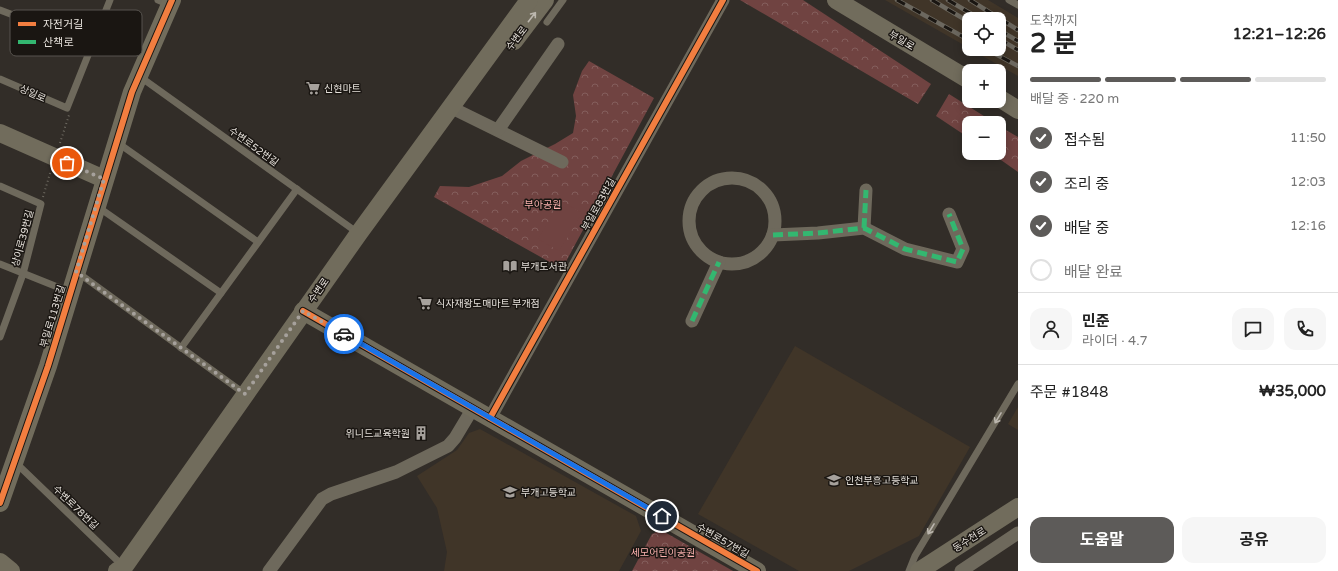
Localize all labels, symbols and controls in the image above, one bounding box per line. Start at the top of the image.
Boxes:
legend [10,10,142,56]
one-way arrow [528,12,536,23]
map controls [962,12,1006,160]
button: locate [962,12,1006,56]
text: 도착까지 [1030,13,1078,29]
text: 자전거길 [43,18,83,31]
street label: 수변로 [504,24,530,53]
text: 12:21–12:26 [1233,25,1326,43]
text: 2 분 [1030,28,1077,59]
street label: 부일로 [887,29,916,53]
text: 산책로 [43,36,73,49]
button: + [962,64,1006,108]
supermarket icon: 신현마트 [305,80,321,96]
street label: 상일로 [18,83,48,105]
place label: 신현마트 [324,83,361,95]
text: 배달 중 · 220 m [1030,91,1119,107]
button: − [962,116,1006,160]
street label: 수변로52번길 [226,125,281,169]
icon: check [1030,127,1052,149]
text: 11:50 [1290,130,1326,146]
text: 접수됨 [1064,131,1105,149]
pin [50,146,84,180]
icon: bag [56,152,78,174]
icon: check [1030,171,1052,193]
text: 12:03 [1290,174,1326,190]
text: 조리 중 [1064,175,1109,193]
street label: 부일로83번길 [579,176,618,233]
park label: 부아공원 [525,199,561,211]
street label: 상이로39번길 [10,208,36,268]
icon: check [1030,215,1052,237]
text: 12:16 [1290,218,1326,234]
text: 배달 중 [1064,219,1109,237]
library icon: 부개도서관 [502,258,518,274]
place label: 부개도서관 [521,261,568,273]
text: 배달 완료 [1064,263,1123,281]
street label: 수변로 [306,276,332,305]
street label: 부일로113번길 [38,284,68,349]
supermarket icon: 식자재왕도매마트 부개점 [417,295,433,311]
place label: 식자재왕도매마트 부개점 [436,298,540,310]
button: person [1030,308,1072,350]
button: chat [1232,308,1274,350]
button: phone [1284,308,1326,350]
text: 민준 [1082,312,1110,330]
courier [324,314,364,354]
icon: car [333,323,355,345]
text: 라이더 · 4.7 [1082,333,1148,349]
text: ₩35,000 [1259,382,1326,400]
text: 주문 #1848 [1030,383,1108,401]
one-way arrow [993,412,1001,424]
building icon: 위니드교육학원 [413,425,429,441]
place label: 위니드교육학원 [346,428,410,440]
school or university icon: 인천부흥고등학교 [826,472,842,488]
place label: 인천부흥고등학교 [845,475,919,487]
street label: 수변로78번길 [50,483,101,532]
school or university icon: 부개고등학교 [502,484,518,500]
place label: 부개고등학교 [521,487,576,499]
pin [645,499,679,533]
icon: home [651,505,673,527]
button: 도움말 [1030,517,1174,563]
button: 공유 [1182,517,1326,563]
street label: 수변로57번길 [694,521,751,561]
one-way arrow [926,523,934,535]
street label: 동수천로 [951,525,988,555]
park label: 세모어린이공원 [631,547,695,559]

